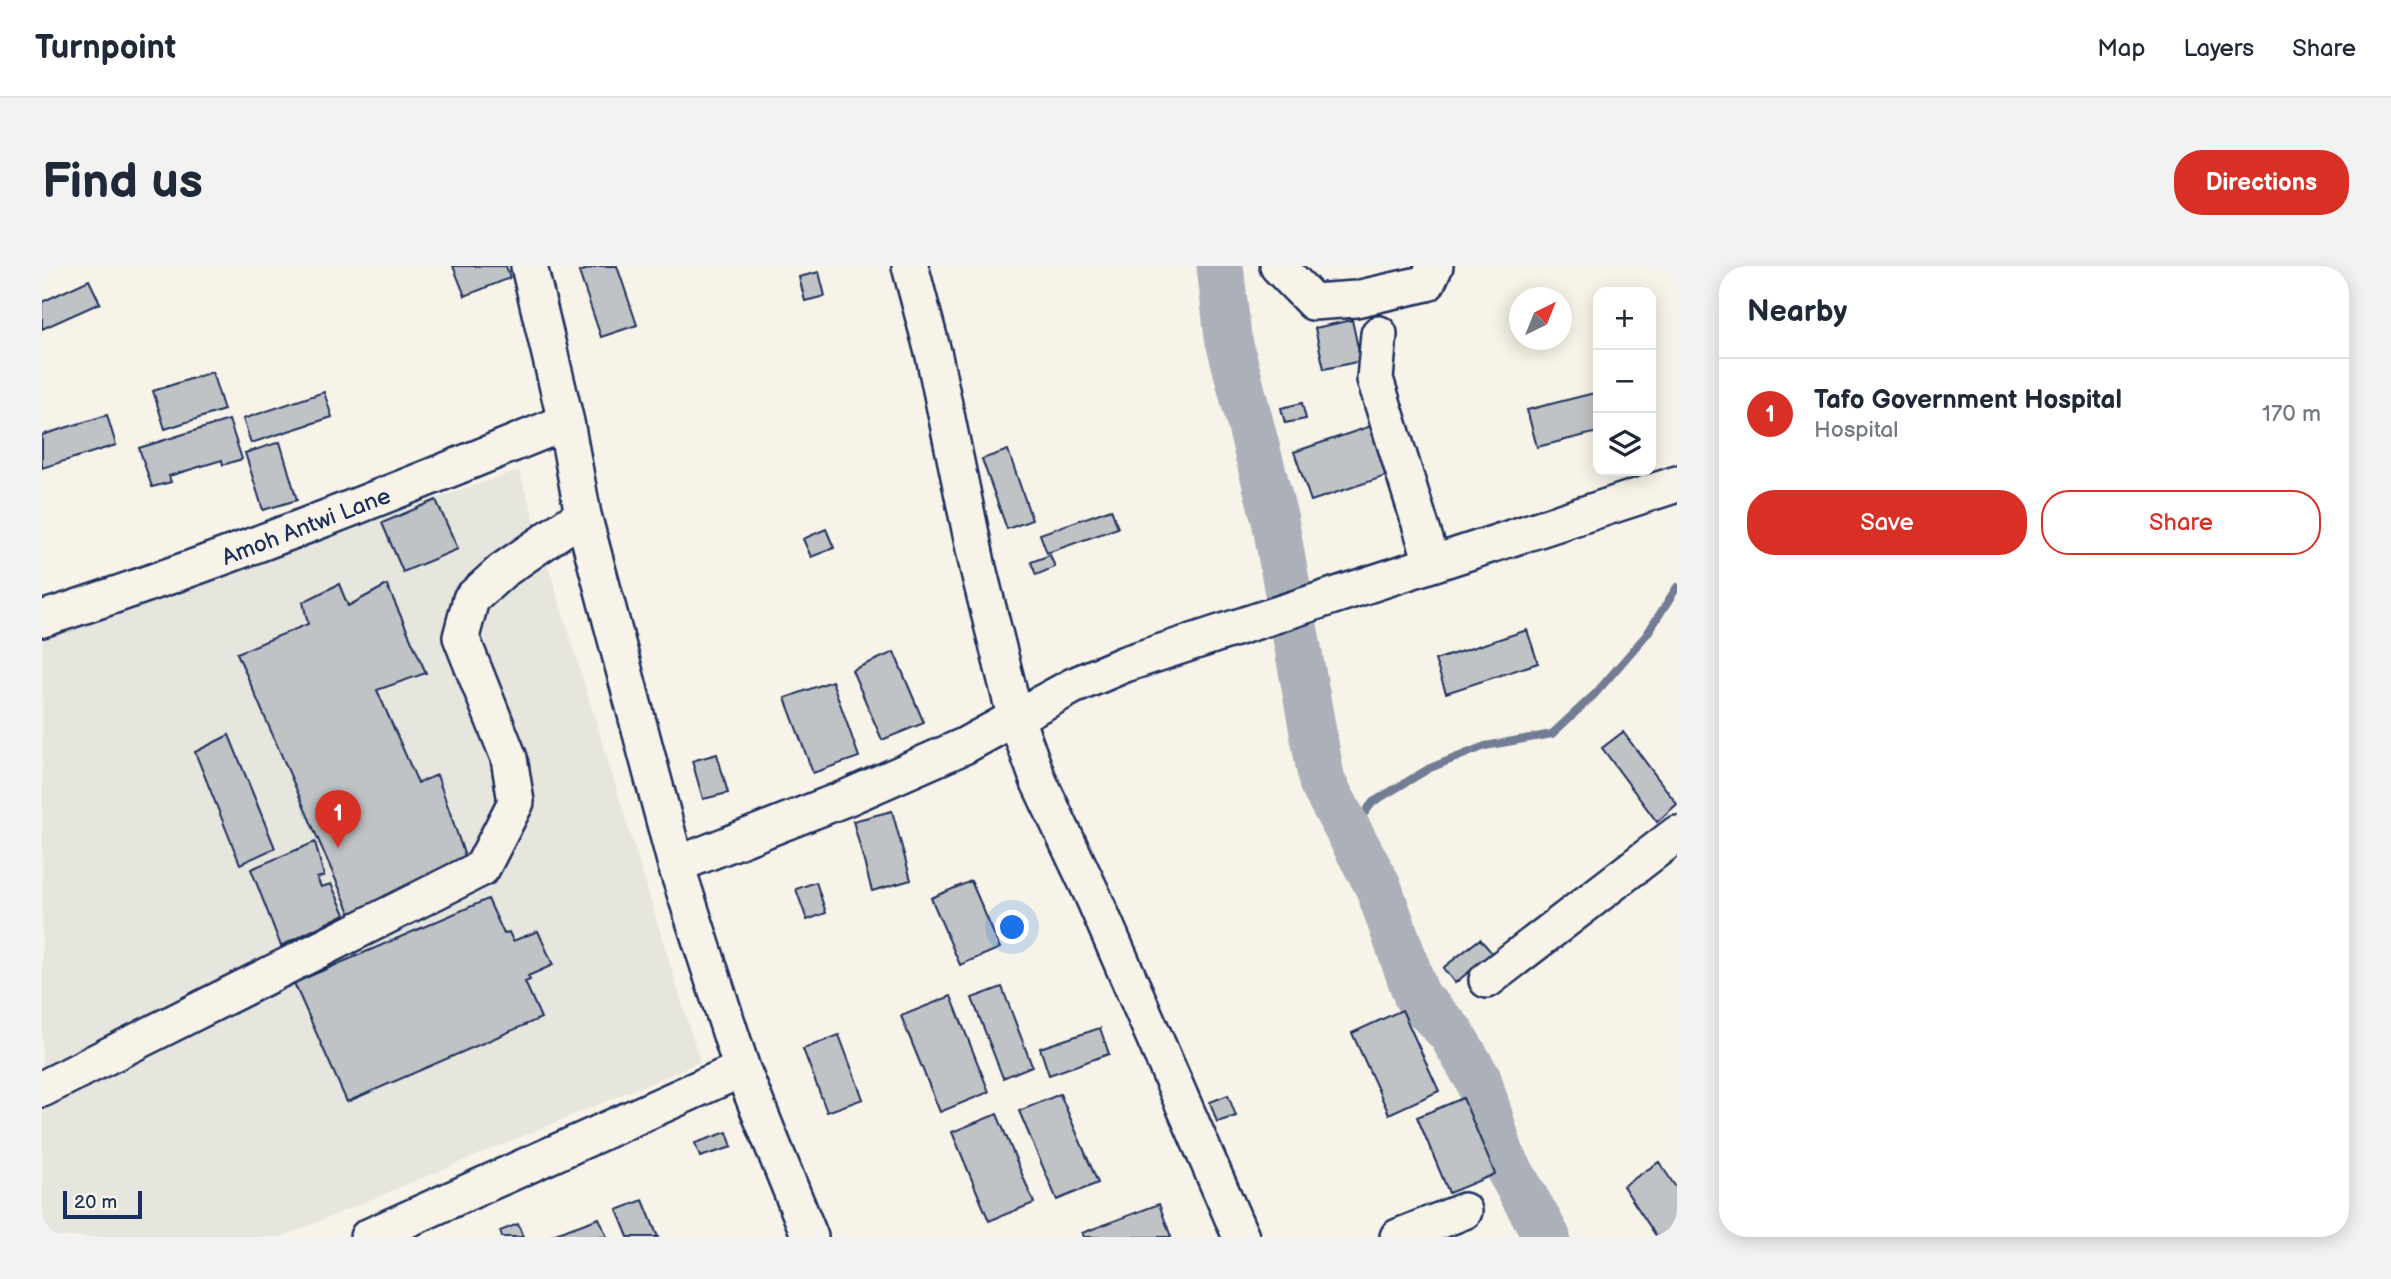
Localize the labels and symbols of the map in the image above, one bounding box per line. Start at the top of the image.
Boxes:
north arrow [1509,287,1572,350]
street label: Amoh Antwi Lane [218,482,395,572]
pin: 1 [315,790,361,848]
your location [995,910,1029,944]
scale bar [63,1188,142,1220]

